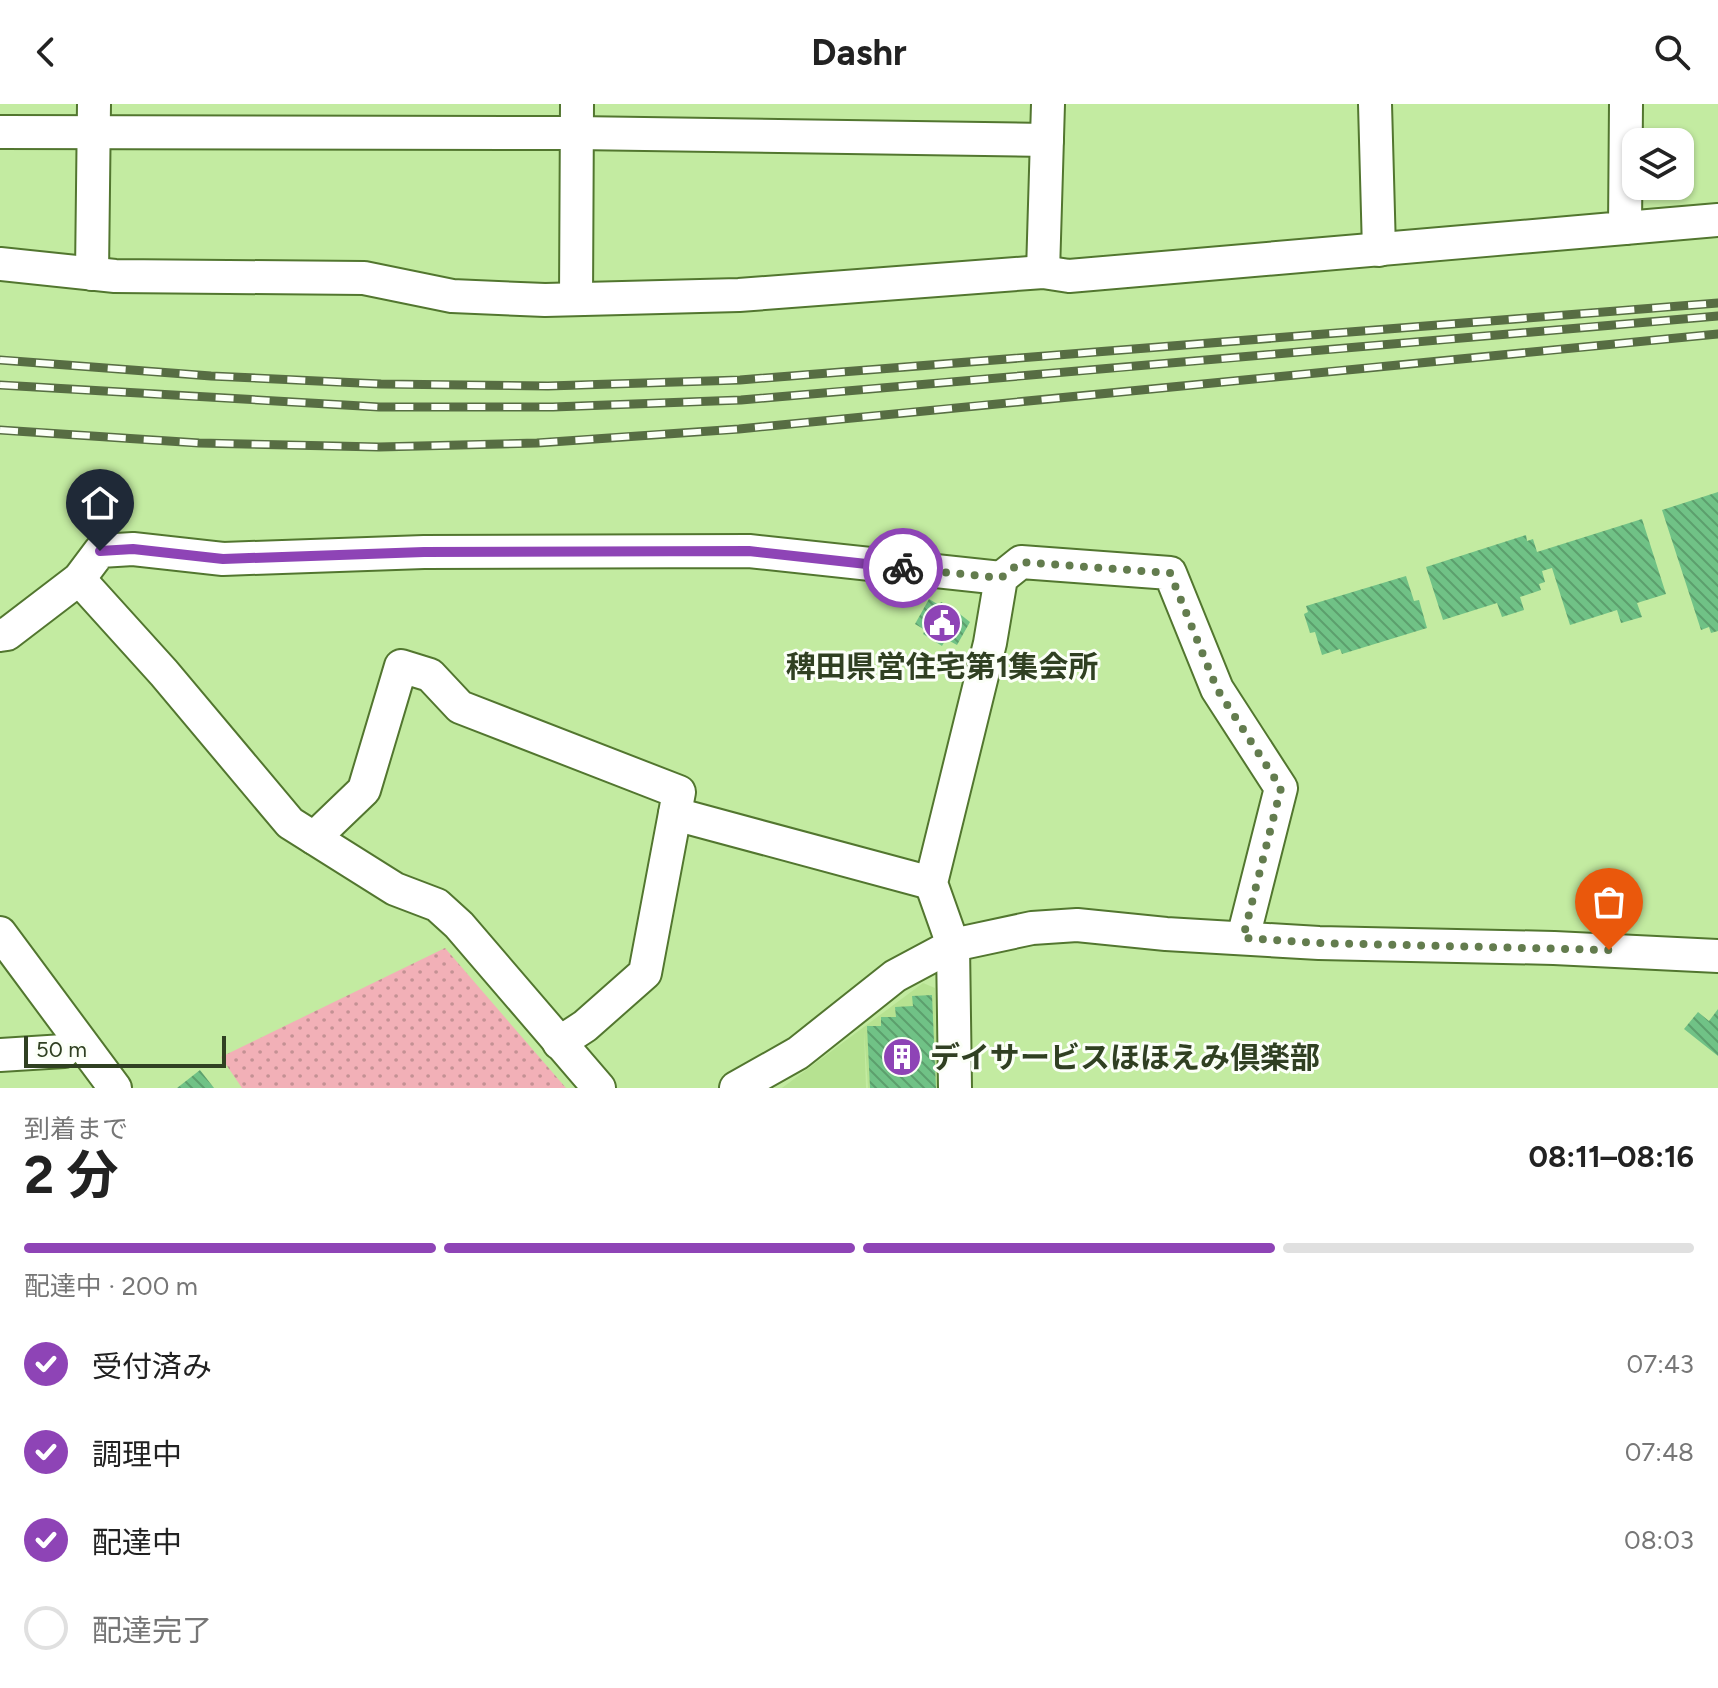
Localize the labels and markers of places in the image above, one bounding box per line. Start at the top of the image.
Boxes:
pin [66,469,134,551]
public building icon: 稗田県営住宅第1集会所 [921,602,963,644]
place label: 稗田県営住宅第1集会所 [786,648,1098,685]
pin [1575,868,1643,950]
building icon: デイサービスほほえみ倶楽部 [881,1036,923,1078]
place label: デイサービスほほえみ倶楽部 [930,1039,1320,1076]

